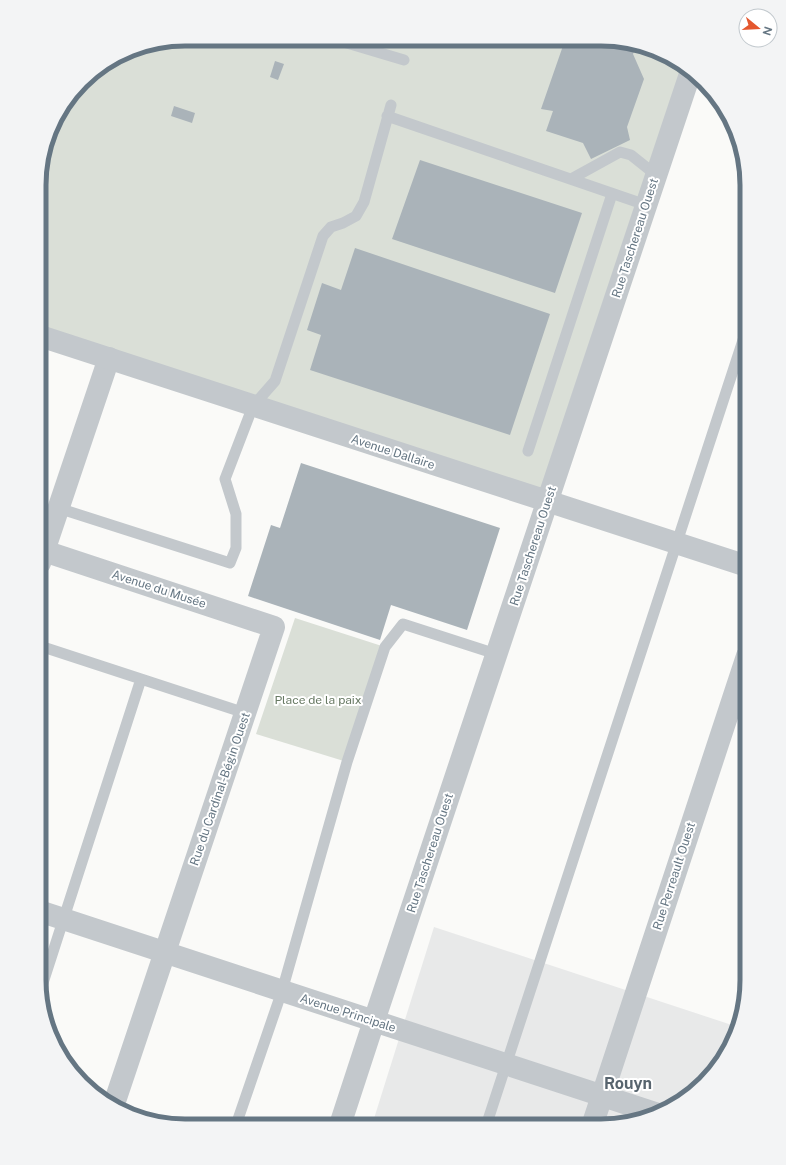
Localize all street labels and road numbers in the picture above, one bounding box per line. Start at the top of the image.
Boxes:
street label: Rue Taschereau Ouest [609,176,661,300]
street label: Avenue Dallaire [349,432,437,472]
street label: Rue Taschereau Ouest [507,484,559,608]
street label: Avenue du Musée [110,567,208,611]
street label: Rue du Cardinal-Bégin Ouest [187,710,253,867]
street label: Rue Taschereau Ouest [404,791,456,915]
street label: Rue Perreault Ouest [650,820,698,932]
street label: Avenue Principale [298,991,398,1035]

